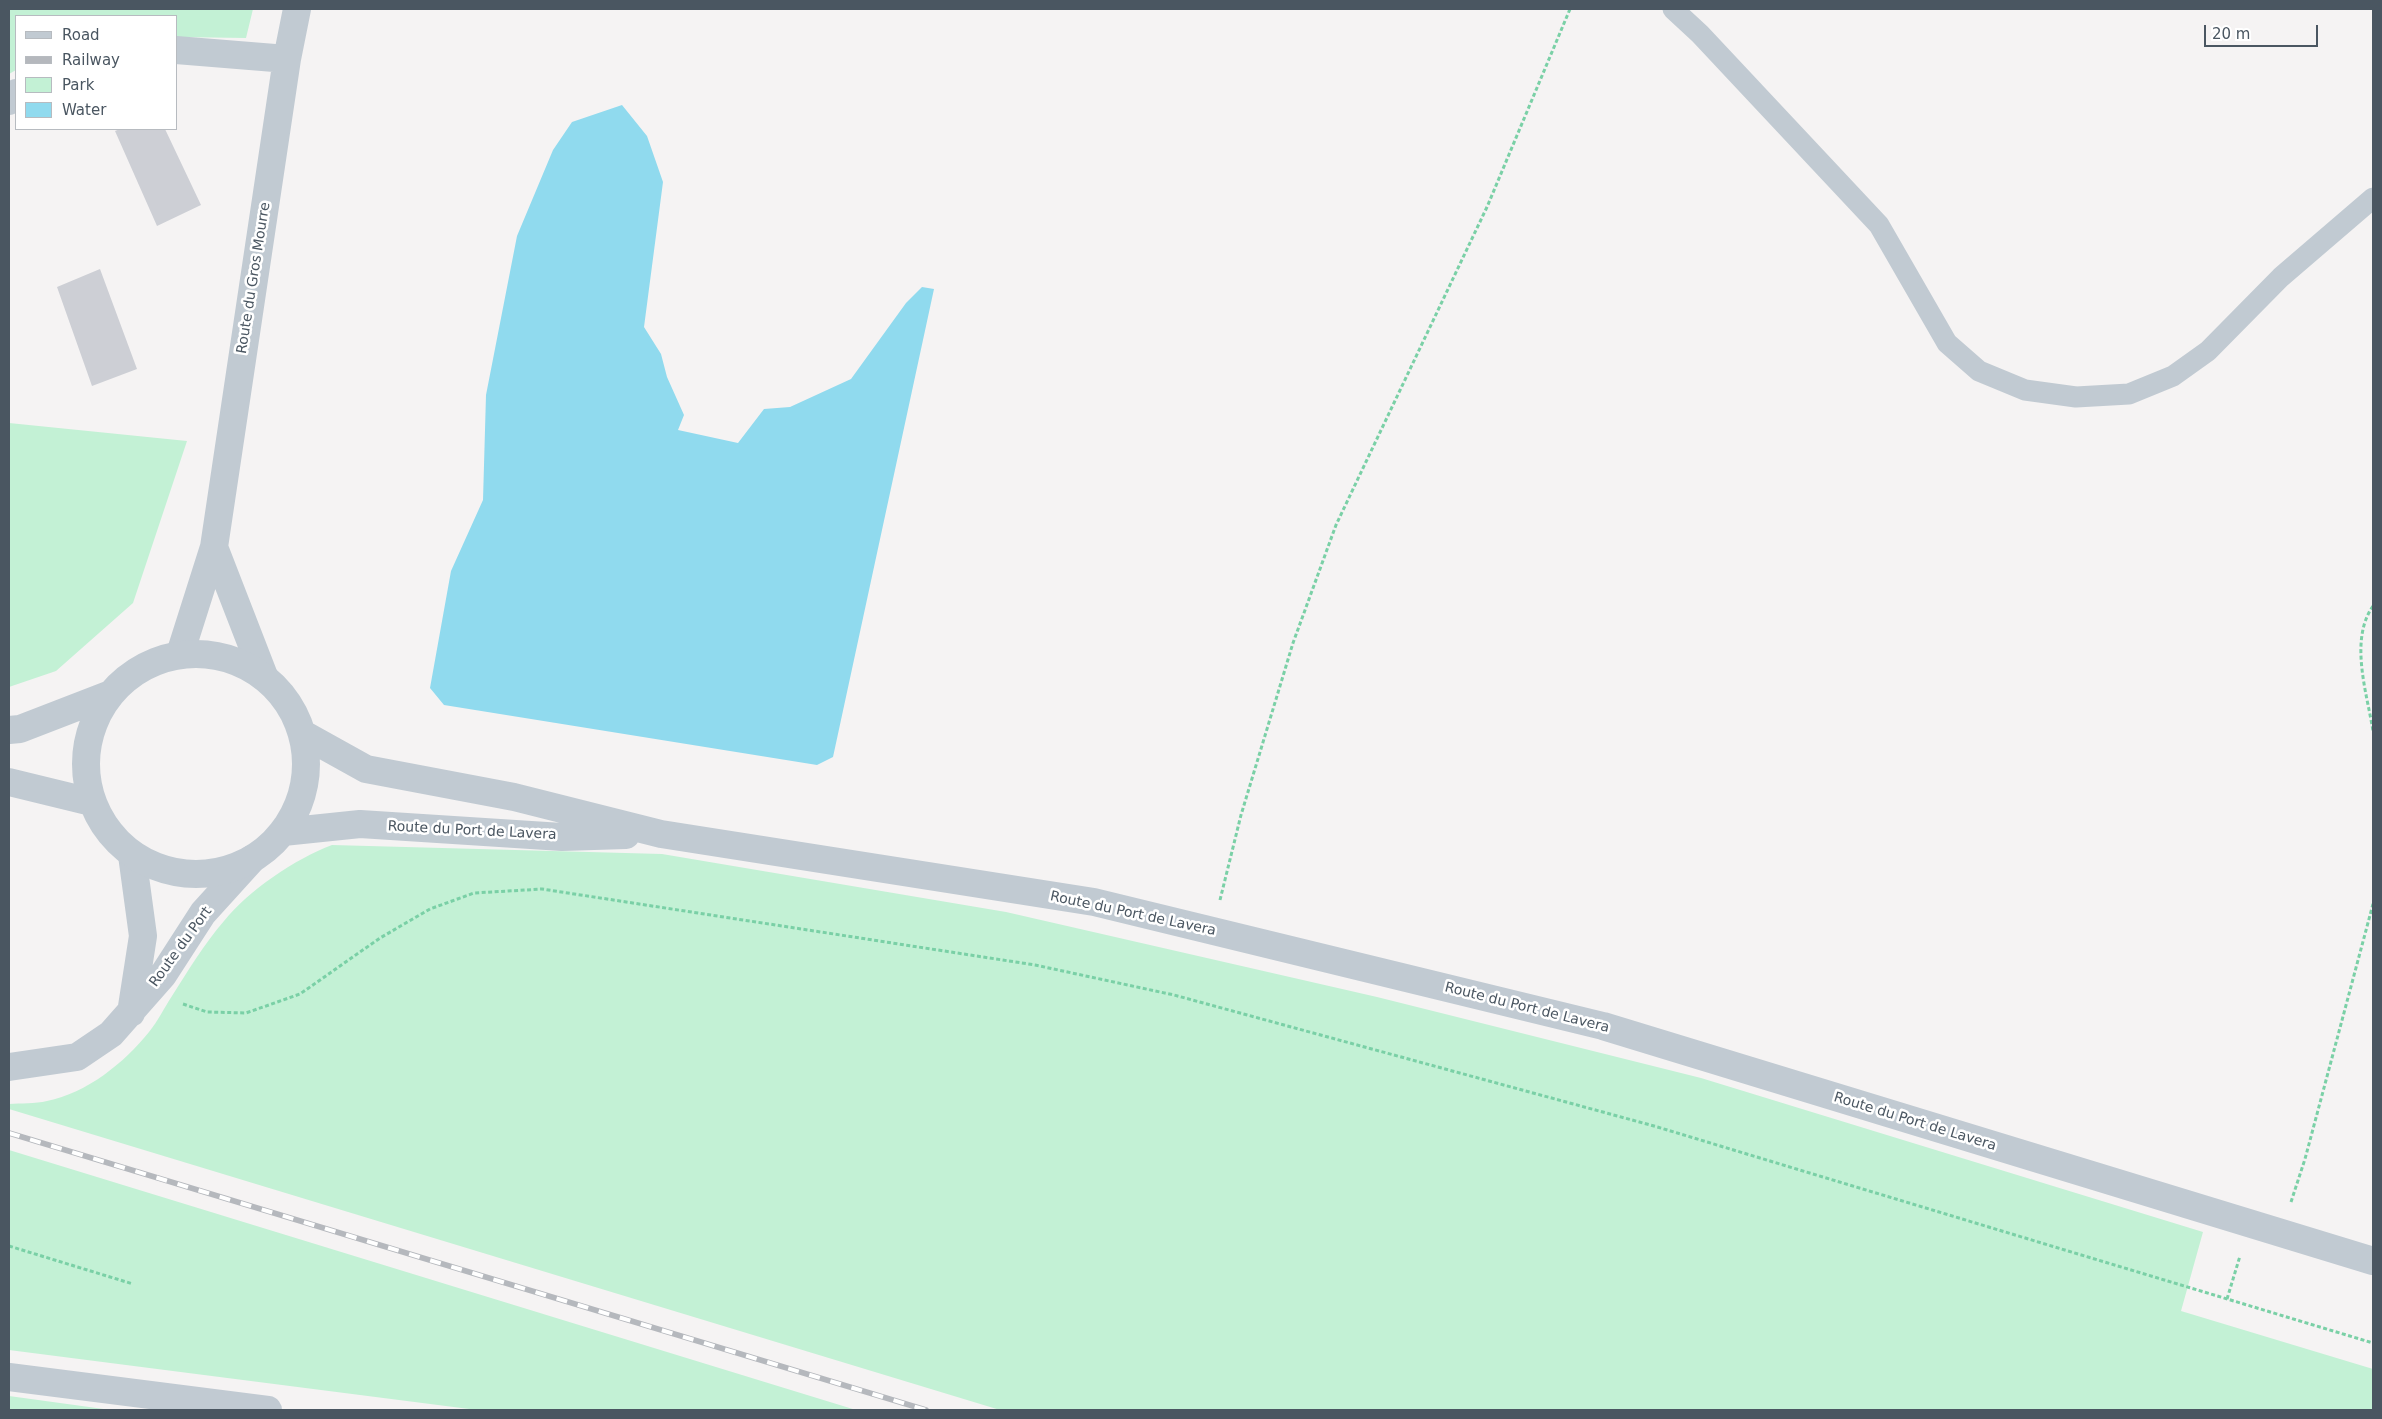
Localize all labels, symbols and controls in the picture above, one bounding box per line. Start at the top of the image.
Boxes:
legend [15,15,178,130]
scale bar [2207,15,2321,47]
text: 20 m [2212,25,2250,43]
text: Road [62,26,100,44]
text: Railway [62,51,120,69]
text: Park [62,76,94,94]
text: Water [62,101,106,119]
street label: Route du Gros Mourre [234,201,274,355]
street label: Route du Port de Lavera [387,818,557,844]
street label: Route du Port de Lavera [1049,888,1217,940]
street label: Route du Port [146,904,216,990]
street label: Route du Port de Lavera [1443,979,1611,1037]
street label: Route du Port de Lavera [1832,1089,1998,1155]

